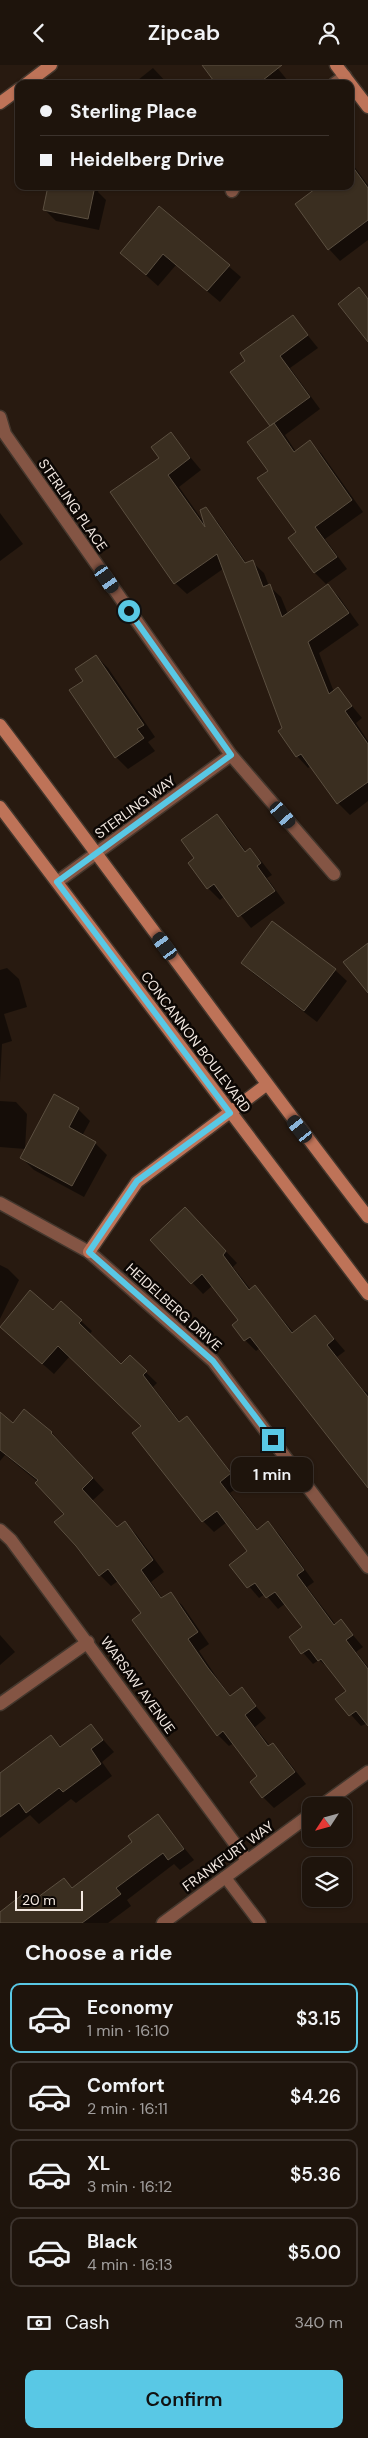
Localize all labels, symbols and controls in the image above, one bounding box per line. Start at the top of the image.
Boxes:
text: Zipcab [148,18,220,47]
icon: back [25,19,53,47]
icon: person [315,19,343,47]
text: Sterling Place [70,99,197,124]
text: Heidelberg Drive [70,147,225,172]
street label: STERLING PLACE [34,455,112,555]
car [92,562,121,596]
route start [118,600,140,622]
street label: STERLING WAY [91,772,179,842]
car [267,799,298,831]
car [150,929,179,963]
street label: CONCANNON BOULEVARD [137,968,255,1116]
car [284,1113,315,1145]
street label: HEIDELBERG DRIVE [122,1259,226,1355]
route end [262,1429,284,1451]
callout: 1 min [232,1457,314,1493]
text: 1 min [253,1464,291,1485]
street label: WARSAW AVENUE [97,1633,179,1737]
north arrow [302,1797,352,1847]
map controls [302,1797,352,1907]
street label: FRANKFURT WAY [179,1817,277,1895]
button: layers [302,1857,352,1907]
scale bar [15,1888,82,1911]
text: 20 m [22,1891,56,1909]
text: Choose a ride [25,1938,173,1967]
text: Economy [87,1995,174,2020]
icon: car [27,1996,72,2041]
text: $3.15 [296,2006,341,2031]
text: 1 min · 16:10 [87,2020,169,2041]
text: Comfort [87,2073,165,2098]
icon: car [27,2074,72,2119]
text: $4.26 [290,2084,341,2109]
text: 2 min · 16:11 [87,2098,168,2119]
text: XL [87,2151,110,2176]
icon: car [27,2152,72,2197]
text: $5.36 [290,2162,341,2187]
text: 3 min · 16:12 [87,2176,172,2197]
text: Black [87,2229,138,2254]
icon: car [27,2230,72,2275]
text: $5.00 [288,2240,341,2265]
text: 4 min · 16:13 [87,2254,173,2275]
icon: cash [25,2309,53,2337]
text: Cash [65,2310,109,2335]
text: 340 m [294,2312,343,2333]
button: Confirm [25,2370,343,2428]

